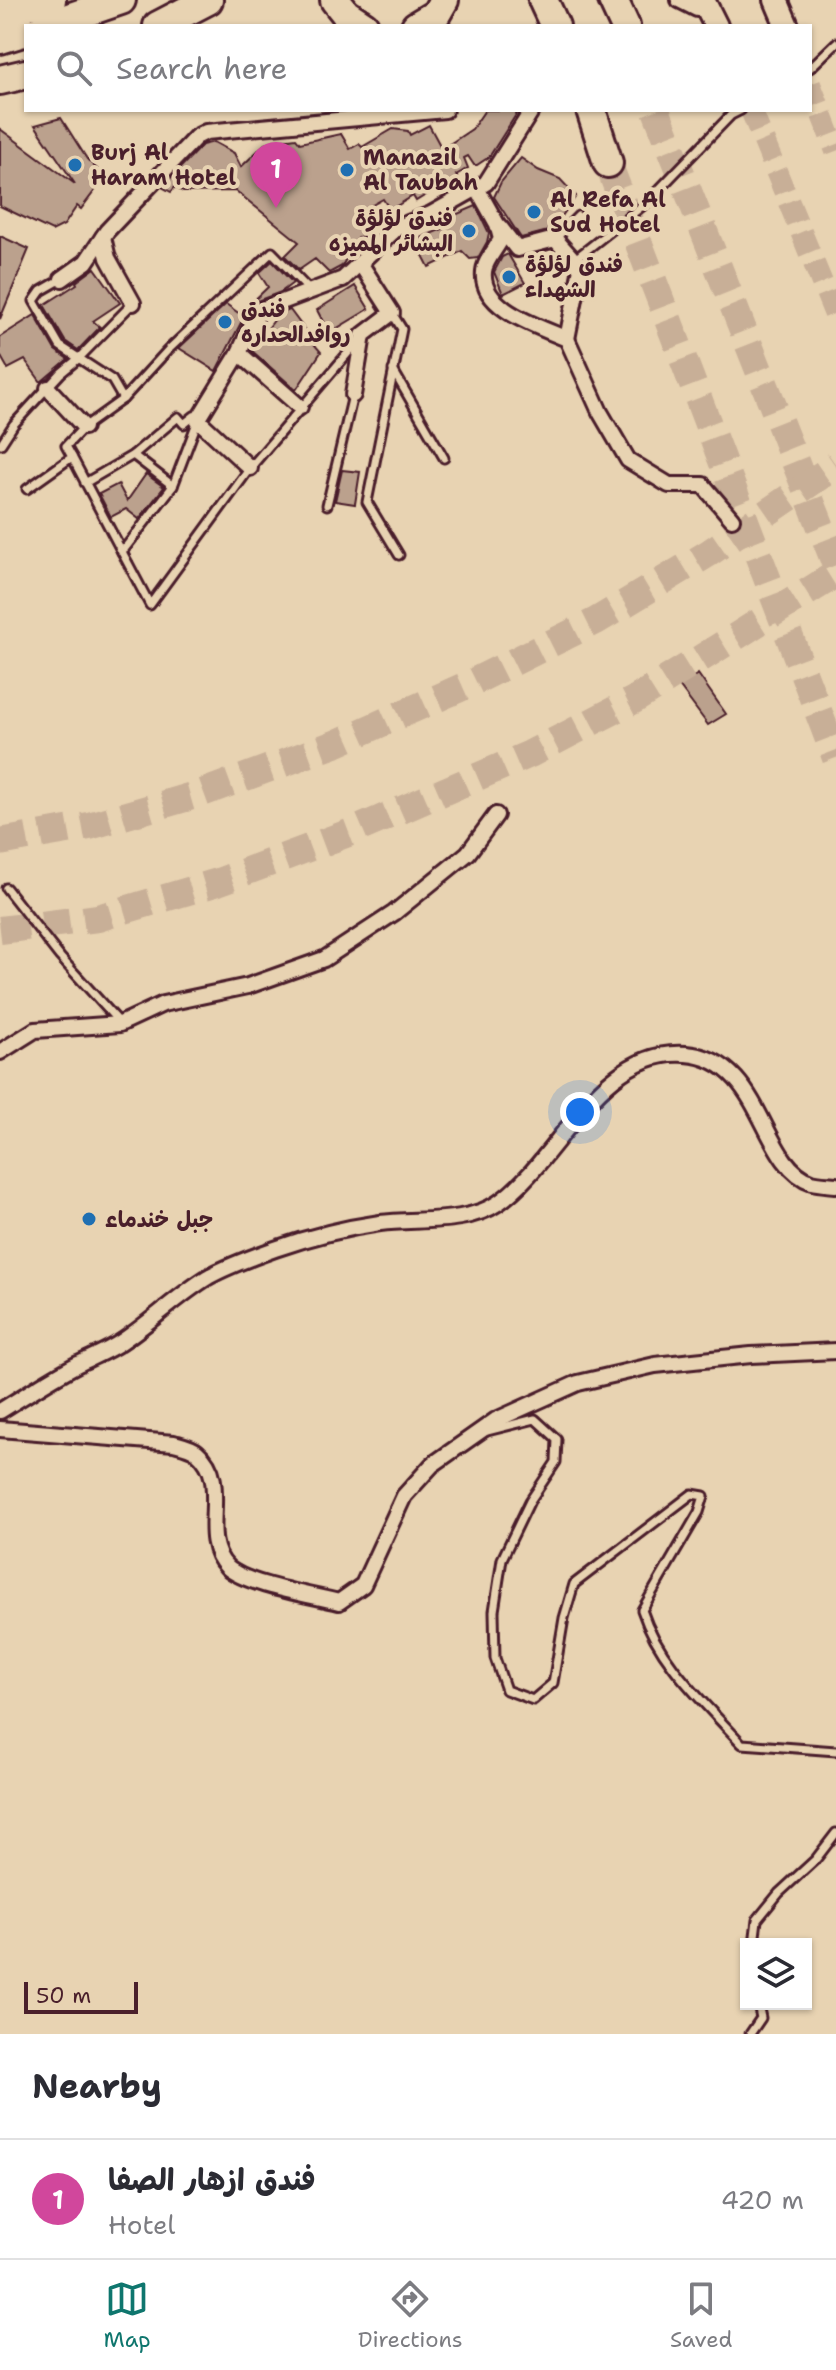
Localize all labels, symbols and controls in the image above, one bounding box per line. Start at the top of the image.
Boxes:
search box [24,24,812,112]
icon: search [52,46,96,90]
text: Search here [116,48,287,89]
place label: Burj Al Haram Hotel [91,138,236,192]
pin: 1 [250,142,302,208]
place label: Manazil Al Taubah [363,143,478,197]
marker: Burj Al Haram Hotel [66,156,84,174]
marker: Manazil Al Taubah [338,161,356,179]
place label: Al Refa Al Sud Hotel [550,185,666,239]
marker: Al Refa Al Sud Hotel [525,203,543,221]
place label: فندق لؤلؤة البشائر المميزه [329,204,453,258]
marker: فندق لؤلؤة البشائر المميزه [460,222,478,240]
place label: فندق لؤلؤة الشهداء [525,250,623,304]
marker: فندق لؤلؤة الشهداء [500,268,518,286]
place label: فندق روافدالحدارہ [241,295,350,349]
marker: فندق روافدالحدارہ [216,313,234,331]
your location [560,1092,600,1132]
place label: جبل خندماء [105,1205,213,1234]
marker: جبل خندماء [80,1210,98,1228]
map controls [740,1938,812,2010]
button: layers [740,1938,812,2010]
scale bar [24,1978,138,2014]
text: 50 m [36,1981,91,2010]
text: Nearby [32,2063,162,2109]
text: فندق ازهار الصفا [108,2159,316,2200]
text: 1 [52,2182,64,2217]
text: 420 m [721,2182,804,2217]
text: Hotel [108,2207,175,2242]
tab: Map [104,2277,151,2354]
tab: Directions [358,2277,463,2354]
tab: Saved [670,2277,732,2354]

